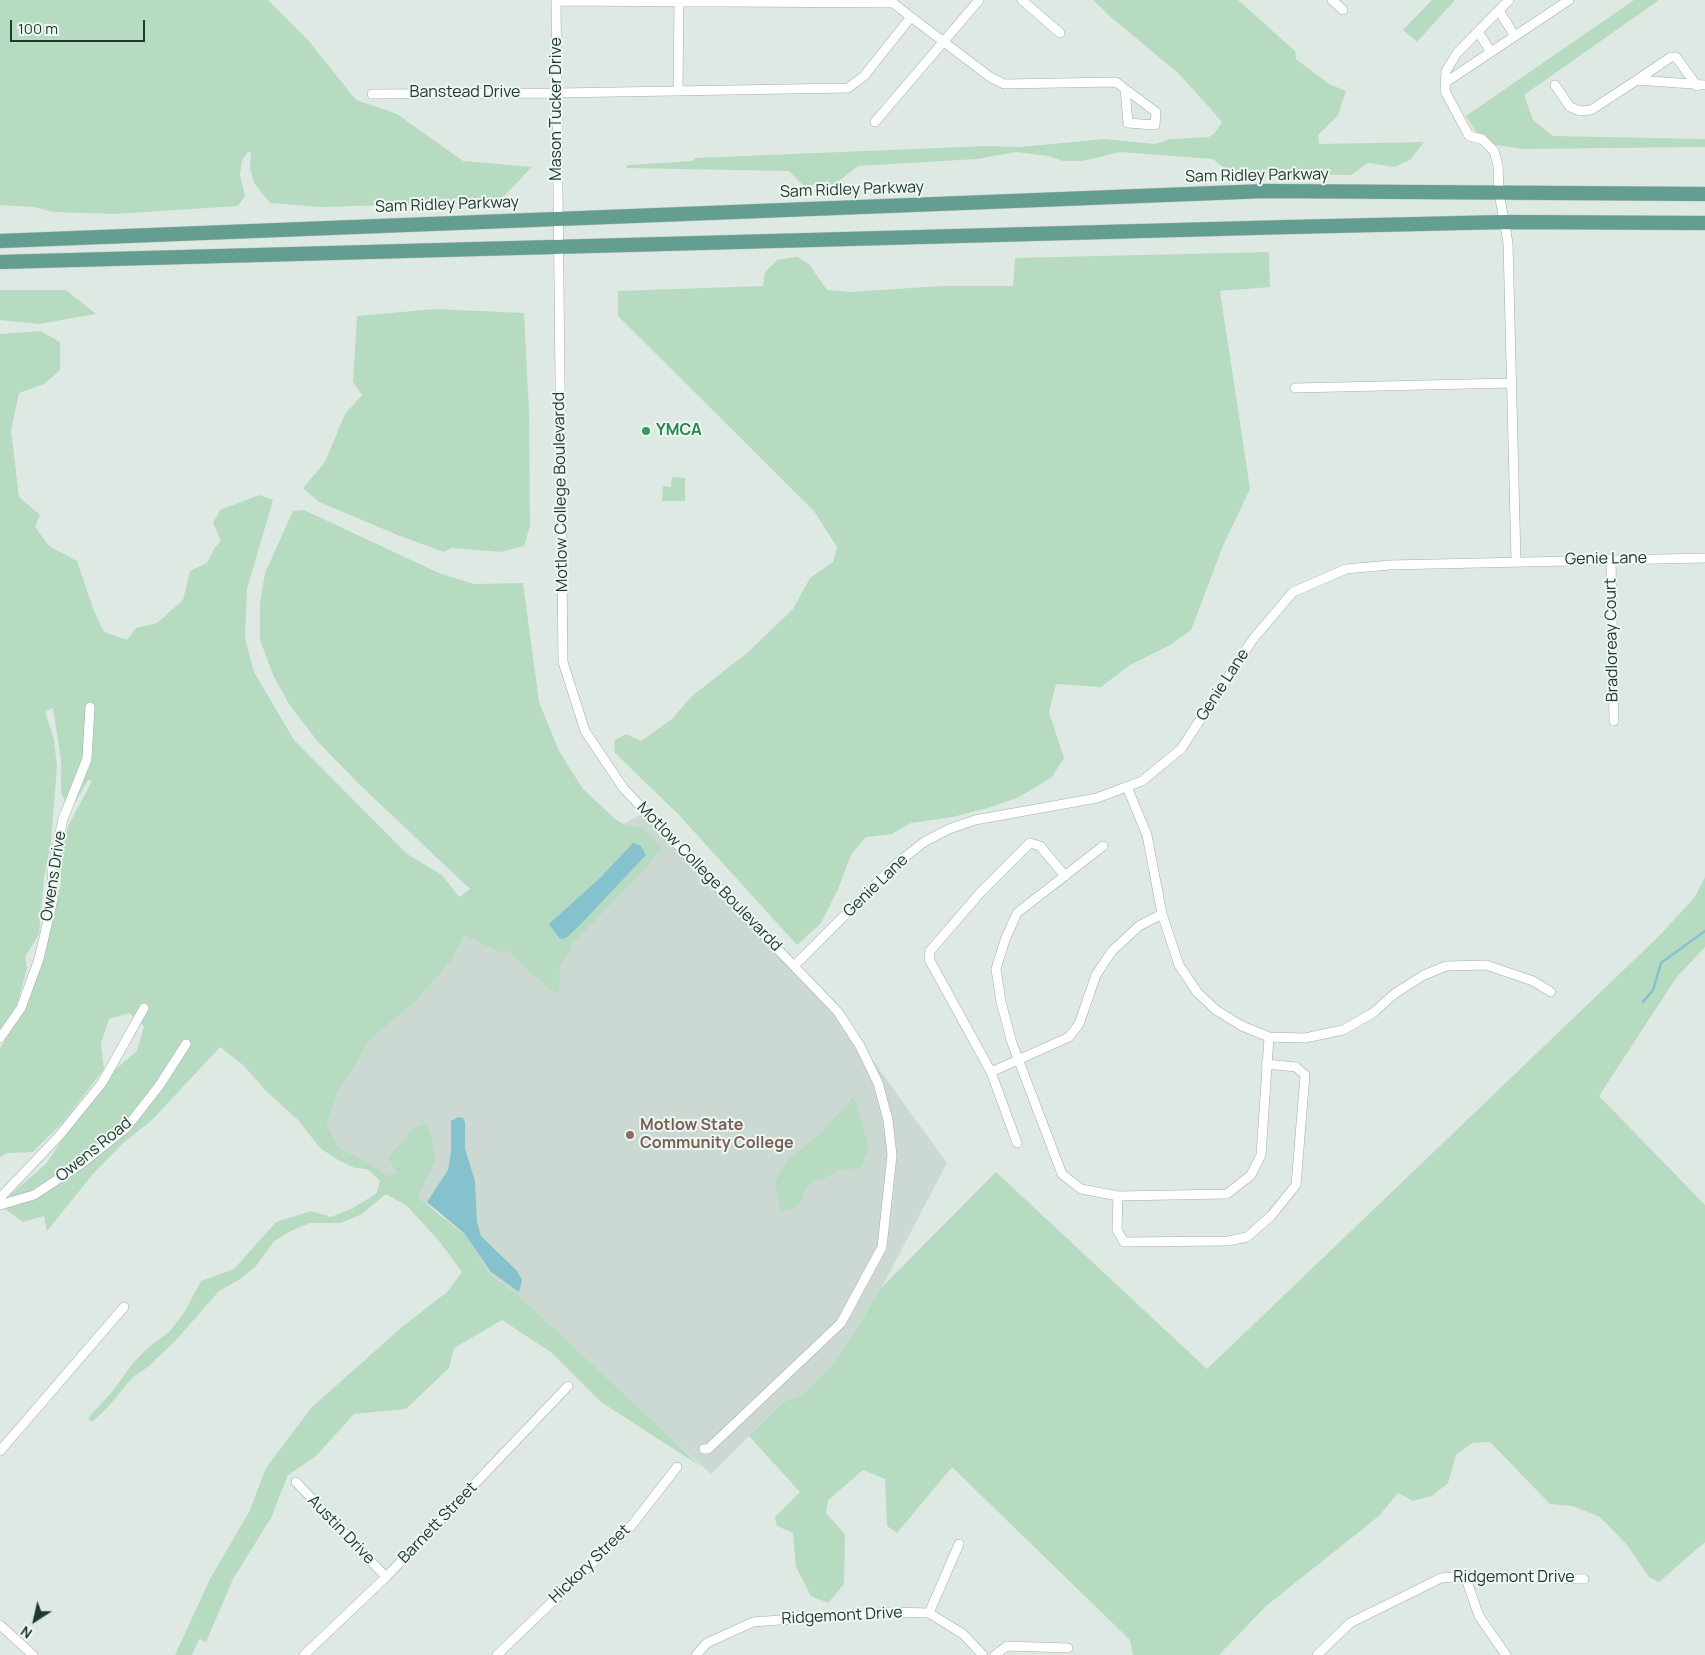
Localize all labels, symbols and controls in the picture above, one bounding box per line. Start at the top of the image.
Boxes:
scale bar [12,10,148,42]
text: 100 m [18,18,58,39]
street label: Mason Tucker Drive [547,37,567,181]
street label: Banstead Drive [410,83,520,103]
street label: Sam Ridley Parkway [1185,165,1329,187]
street label: Sam Ridley Parkway [780,178,924,202]
street label: Sam Ridley Parkway [375,193,519,217]
street label: Motlow College Boulevardd [550,392,572,592]
place label: YMCA [656,421,702,441]
marker: YMCA [640,425,652,437]
street label: Genie Lane [1565,549,1647,569]
street label: Bradloreay Court [1601,578,1623,702]
street label: Genie Lane [1193,645,1253,725]
street label: Motlow College Boulevardd [633,798,785,956]
street label: Owens Drive [37,829,71,923]
street label: Genie Lane [840,851,912,921]
street label: Owens Road [52,1114,136,1186]
place label: Motlow State Community College [640,1116,794,1154]
marker: Motlow State Community College [624,1129,636,1141]
street label: Barnett Street [395,1478,481,1568]
street label: Austin Drive [303,1492,379,1568]
street label: Hickory Street [546,1521,634,1607]
street label: Ridgemont Drive [1453,1568,1575,1588]
north arrow [10,1595,60,1645]
street label: Ridgemont Drive [781,1603,903,1629]
text: N [17,1622,36,1643]

